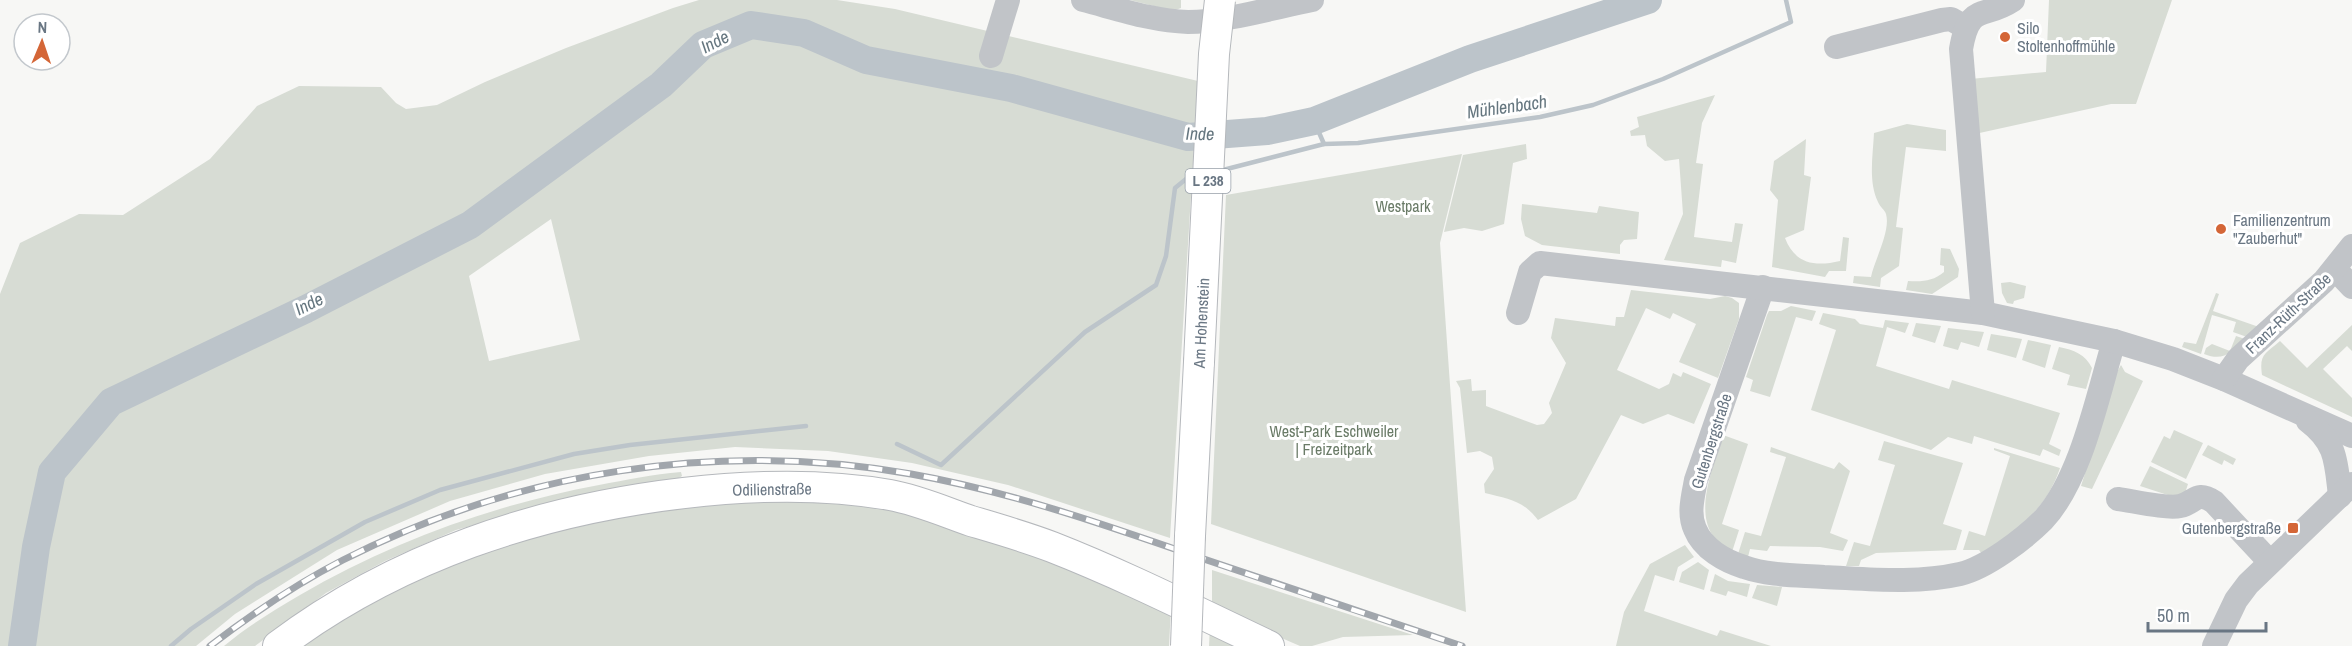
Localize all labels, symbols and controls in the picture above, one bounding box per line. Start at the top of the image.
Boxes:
north arrow [12,12,72,72]
text: N [37,16,48,38]
place label: Silo Stoltenhoffmühle [2017,17,2115,57]
water label: Inde [696,24,733,59]
marker: Silo Stoltenhoffmühle [1998,30,2012,44]
water label: Mühlenbach [1465,89,1548,124]
water label: Inde [1185,121,1215,146]
road number: L 238 [1186,169,1230,193]
park label: Westpark [1375,195,1431,217]
place label: Familienzentrum "Zauberhut" [2233,209,2331,249]
marker: Familienzentrum "Zauberhut" [2214,222,2228,236]
street label: Franz-Rüth-Straße [2241,268,2335,358]
street label: Am Hohenstein [1188,277,1214,370]
water label: Inde [290,286,327,321]
street label: Gutenbergstraße [1685,390,1737,492]
park label: West-Park Eschweiler | Freizeitpark [1270,420,1399,460]
street label: Odilienstraße [732,477,812,501]
place label: Gutenbergstraße [2182,517,2281,539]
marker: Gutenbergstraße [2286,521,2300,535]
scale bar [2148,595,2266,633]
text: 50 m [2157,603,2190,628]

